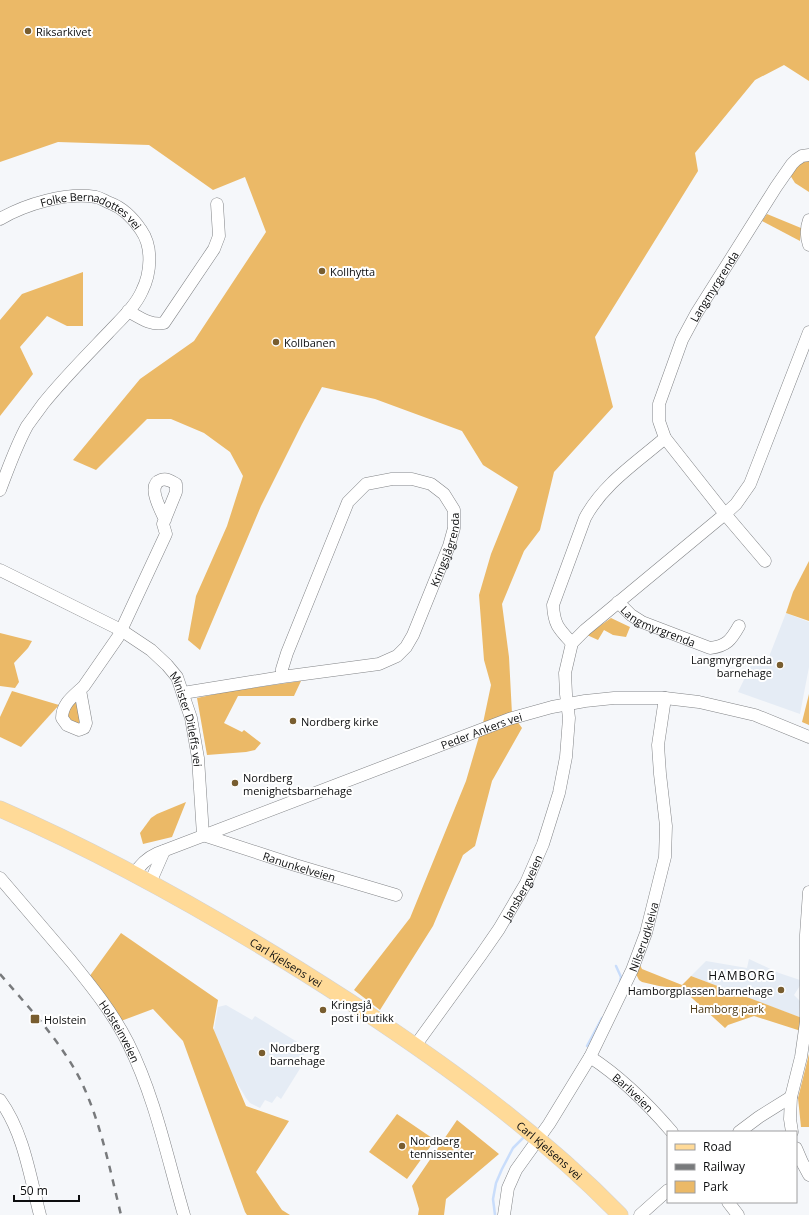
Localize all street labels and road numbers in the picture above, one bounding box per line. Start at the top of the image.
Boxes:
street label: Folke Bernadottes vei [38,188,145,232]
street label: Langmyrgrenda [686,248,741,324]
street label: Kringsjågrenda [426,513,462,589]
street label: Langmyrgrenda [618,602,698,649]
street label: Minister Ditleffs vei [167,668,206,767]
street label: Peder Ankers vei [438,708,524,752]
street label: Ranunkelveien [261,848,338,884]
street label: Jansbergveien [498,852,545,923]
street label: Nilserudkleiva [625,900,661,974]
street label: Carl Kjelsens vei [247,934,326,990]
street label: Holsteinveien [96,997,144,1065]
street label: Barliveien [610,1069,657,1115]
street label: Carl Kjelsens vei [514,1117,586,1183]

